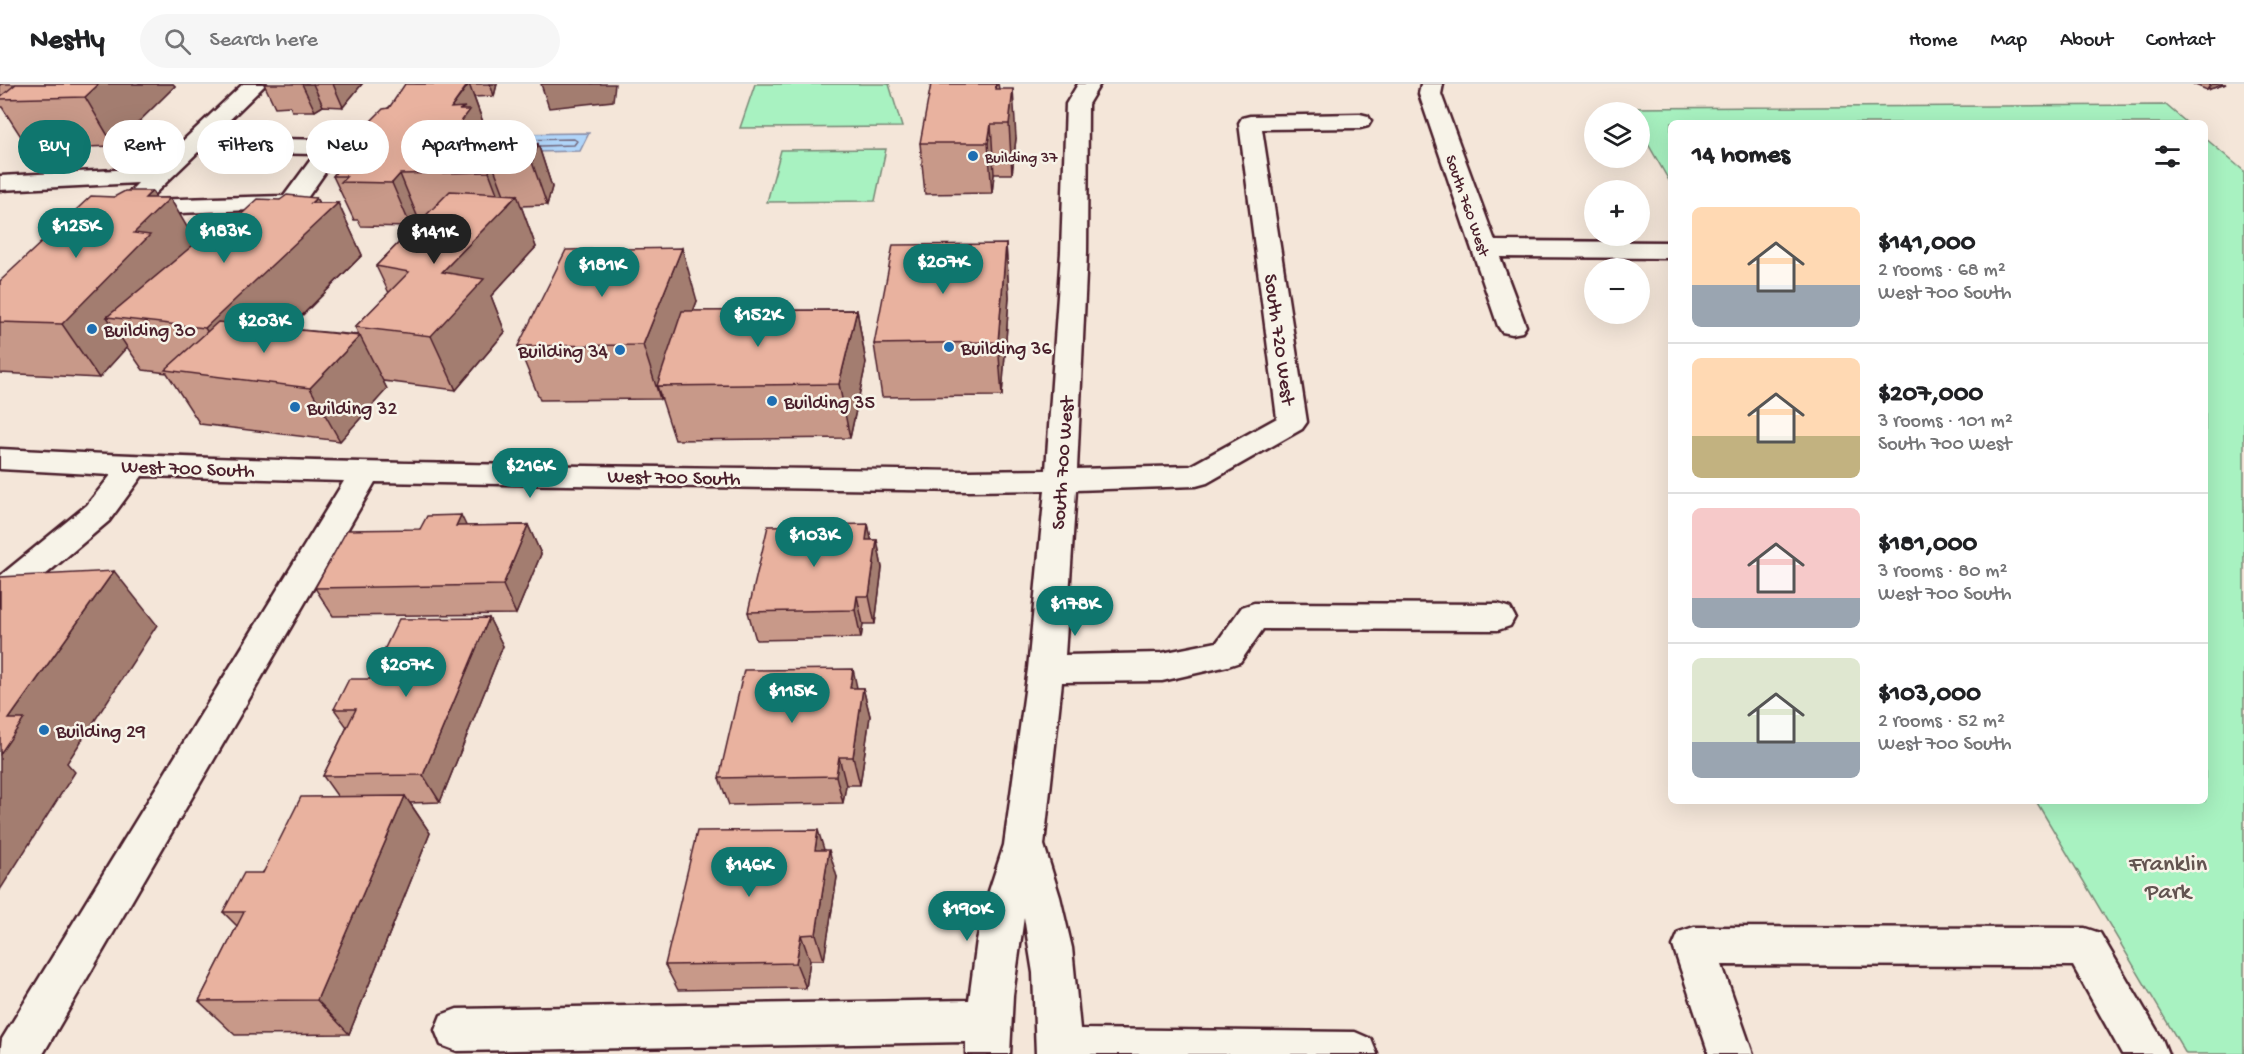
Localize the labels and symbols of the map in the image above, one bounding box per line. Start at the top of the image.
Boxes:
marker: Building 37 [966,149,980,163]
place label: Building 37 [984,150,1058,169]
street label: South 760 West [1439,153,1492,261]
pin: $125K [34,208,118,259]
pin: $183K [182,213,266,264]
pin: $141K [392,214,476,265]
pin: $207K [901,244,985,295]
pin: $181K [560,247,644,298]
street label: South 720 West [1257,273,1298,408]
pin: $152K [716,297,800,348]
pin: $203K [222,303,306,354]
place label: Building 30 [103,321,196,344]
marker: Building 30 [85,322,99,336]
place label: Building 36 [960,339,1052,362]
marker: Building 36 [942,340,956,354]
place label: Building 34 [517,342,609,365]
marker: Building 34 [613,343,627,357]
place label: Building 35 [783,393,875,416]
marker: Building 35 [765,394,779,408]
street label: South 700 West [1048,394,1081,531]
place label: Building 32 [306,399,397,422]
marker: Building 32 [288,400,302,414]
pin: $216K [488,448,572,499]
street label: West 700 South [121,457,255,484]
street label: West 700 South [607,467,741,492]
pin: $103K [772,517,856,568]
pin: $178K [1033,586,1117,637]
pin: $207K [364,647,448,698]
pin: $115K [750,673,834,724]
place label: Building 29 [55,722,146,745]
marker: Building 29 [37,723,51,737]
pin: $146K [707,847,791,898]
park label: Franklin Park [2128,851,2208,908]
pin: $190K [925,891,1009,942]

